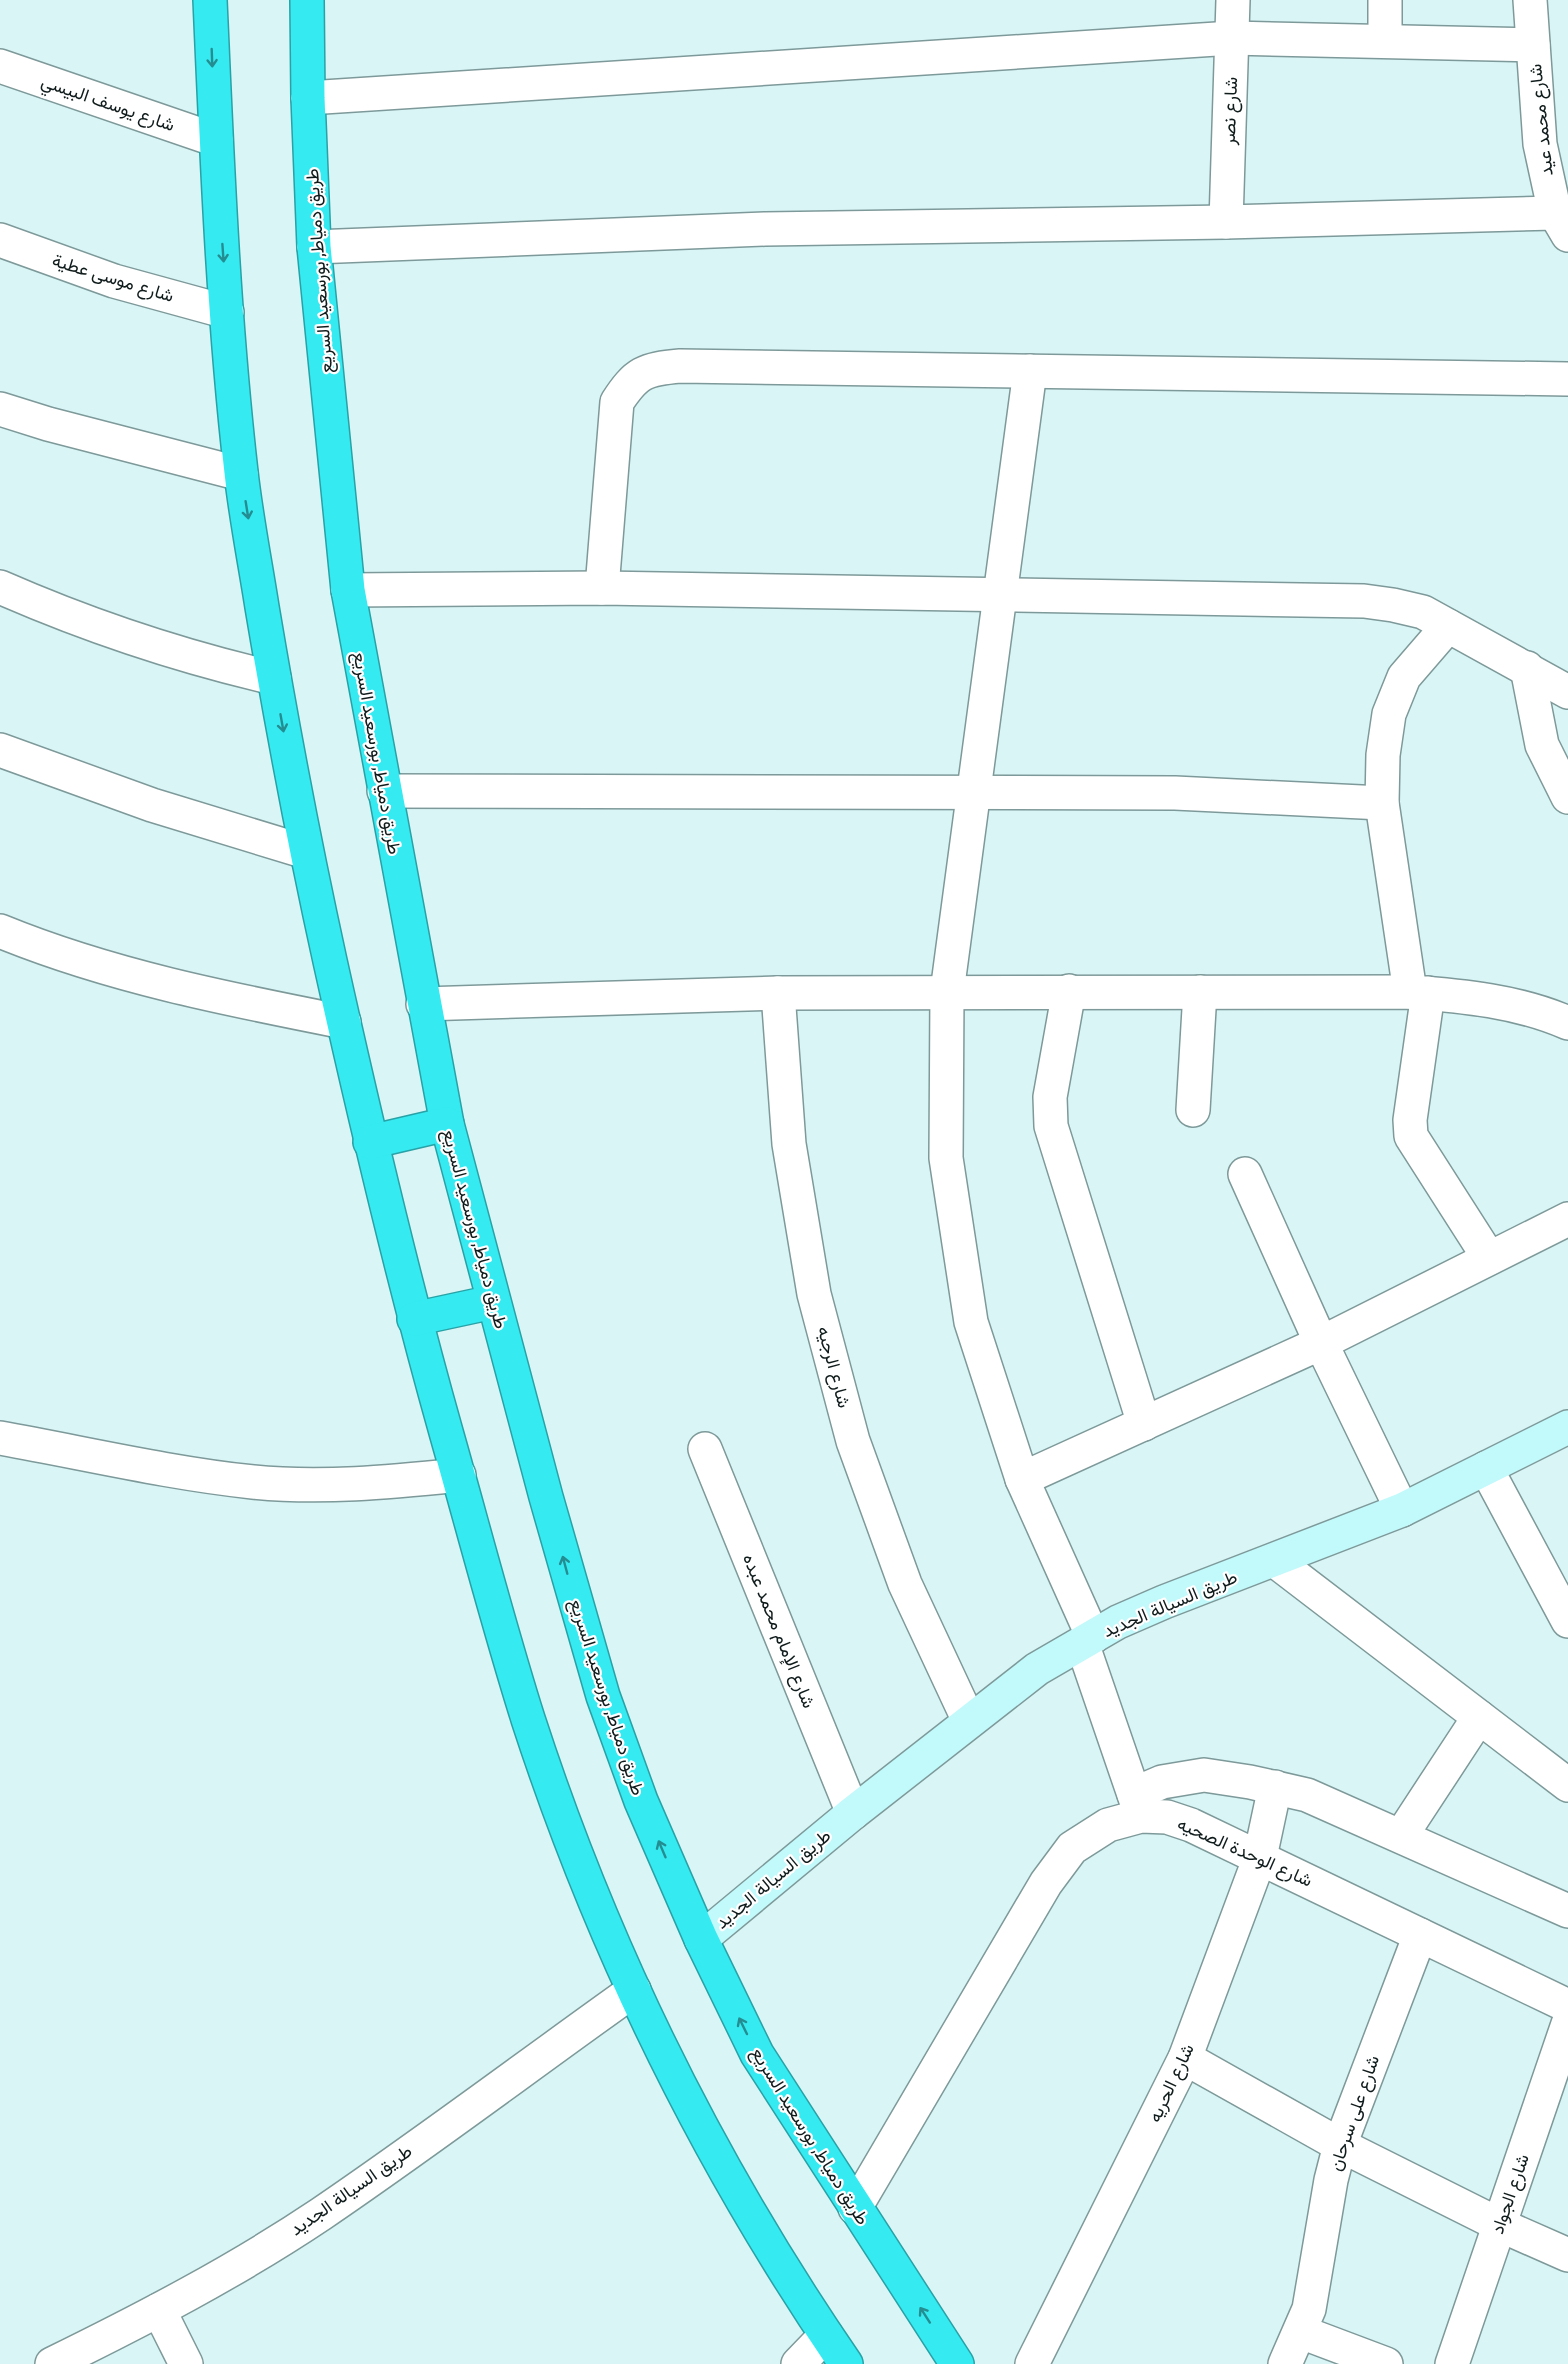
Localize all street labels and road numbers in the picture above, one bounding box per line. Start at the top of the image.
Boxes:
street label: شارع محمد عيد [1524,63,1559,177]
street label: شارع يوسف البيسي [37,70,178,140]
street label: شارع نصر [1218,77,1243,147]
street label: طريق دمياط, بورسعيد السريع [301,168,338,374]
street label: شارع موسى عطية [49,249,176,308]
street label: طريق دمياط, بورسعيد السريع [347,650,406,856]
street label: طريق دمياط, بورسعيد السريع [437,1127,512,1331]
street label: شارع الرجيه [812,1324,855,1410]
street label: شارع الإمام محمد عبده [737,1551,820,1712]
street label: طريق السيالة الجديد [1100,1566,1240,1642]
street label: طريق دمياط, بورسعيد السريع [564,1596,649,1798]
street label: شارع الوحدة الصحيه [1174,1812,1316,1893]
street label: طريق السيالة الجديد [711,1824,835,1934]
street label: شارع الحريه [1143,2040,1200,2126]
street label: طريق دمياط, بورسعيد السريع [745,2043,874,2229]
street label: شارع على سرحان [1324,2052,1385,2174]
street label: طريق السيالة الجديد [286,2140,416,2240]
street label: شارع الجواد [1486,2151,1535,2237]

